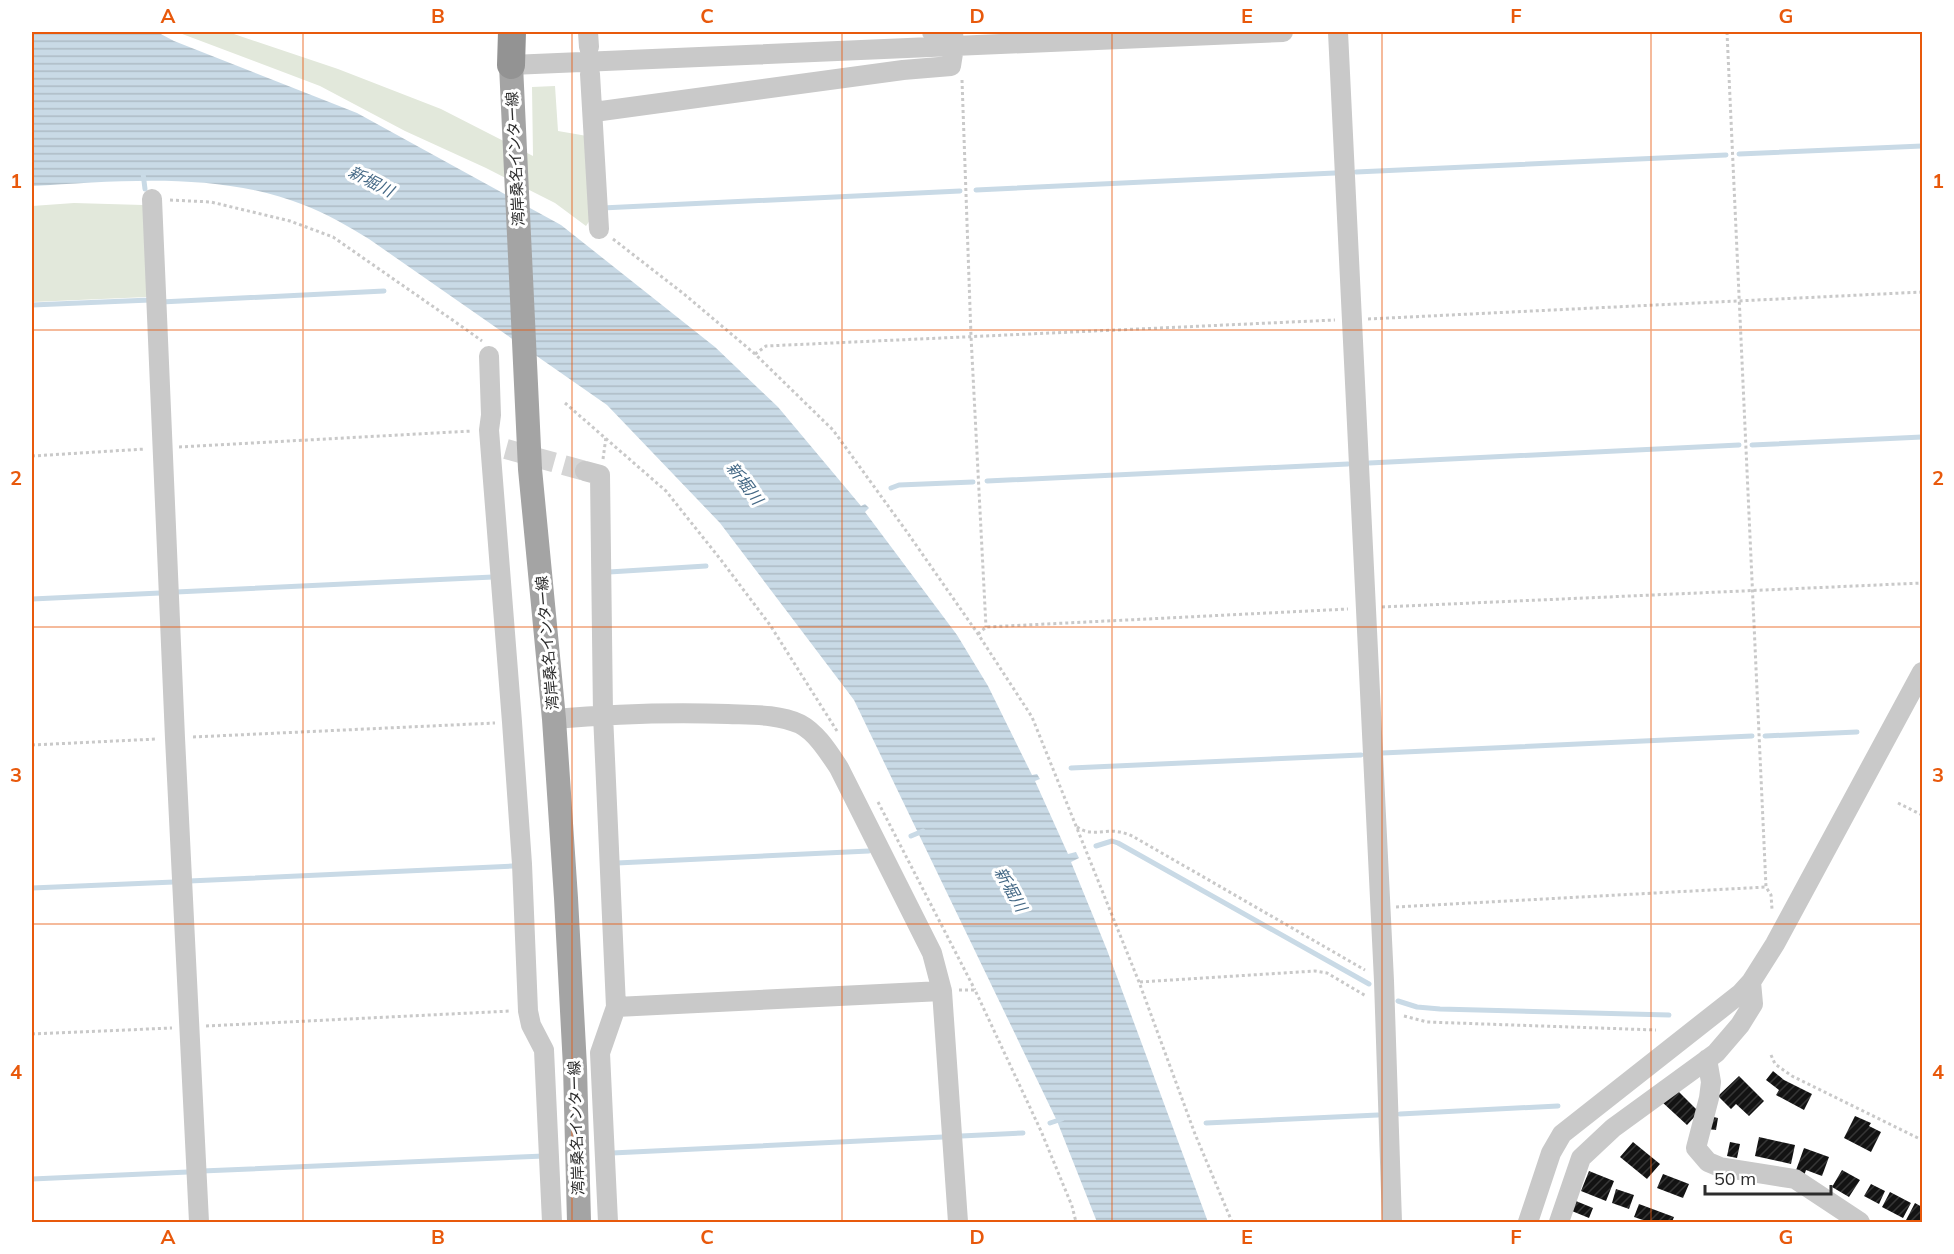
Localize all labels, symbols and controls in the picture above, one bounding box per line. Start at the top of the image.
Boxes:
text: A [161,3,176,28]
text: B [431,3,445,28]
text: C [700,3,714,28]
text: D [969,3,985,28]
text: E [1241,3,1253,28]
text: F [1510,3,1522,28]
text: G [1779,3,1793,28]
street label: 湾岸桑名インター線 [502,91,528,227]
water label: 新堀川 [345,161,399,202]
text: 1 [10,168,22,193]
text: 1 [1932,168,1944,193]
water label: 新堀川 [723,458,769,510]
text: 2 [10,465,22,490]
text: 2 [1932,465,1944,490]
street label: 湾岸桑名インター線 [532,575,562,711]
text: 3 [10,762,22,787]
text: 3 [1932,762,1944,787]
water label: 新堀川 [991,863,1032,917]
text: 4 [10,1059,22,1084]
text: 4 [1932,1059,1944,1084]
street label: 湾岸桑名インター線 [564,1060,588,1196]
scale bar [1705,1158,1831,1196]
text: 50 m [1714,1167,1756,1190]
text: A [161,1224,176,1249]
text: B [431,1224,445,1249]
text: C [700,1224,714,1249]
text: D [969,1224,985,1249]
text: E [1241,1224,1253,1249]
text: F [1510,1224,1522,1249]
text: G [1779,1224,1793,1249]

